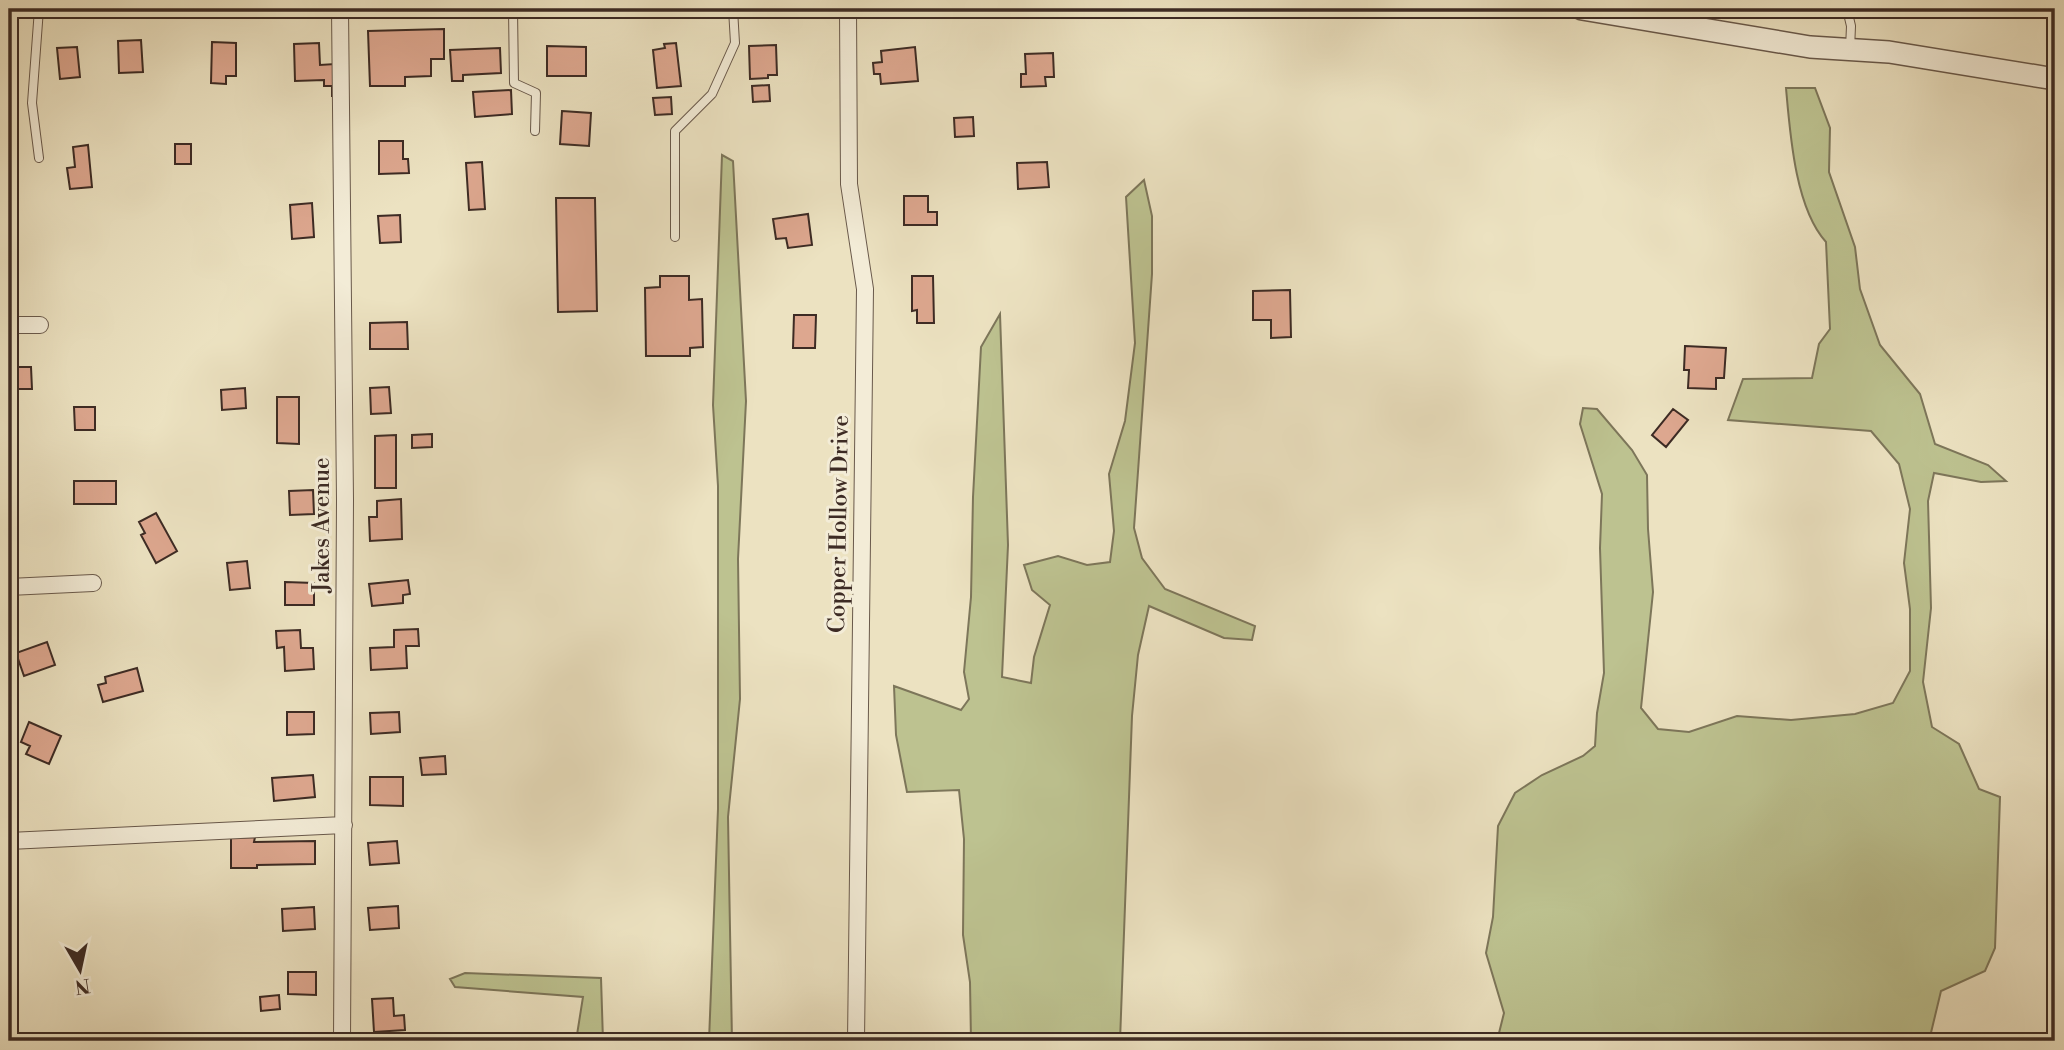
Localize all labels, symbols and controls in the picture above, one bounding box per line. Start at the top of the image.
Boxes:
street label: Copper Hollow Drive [823,415,855,633]
street label: Jakes Avenue [308,457,336,594]
north arrow [46,934,116,1004]
text: N [73,973,92,999]

